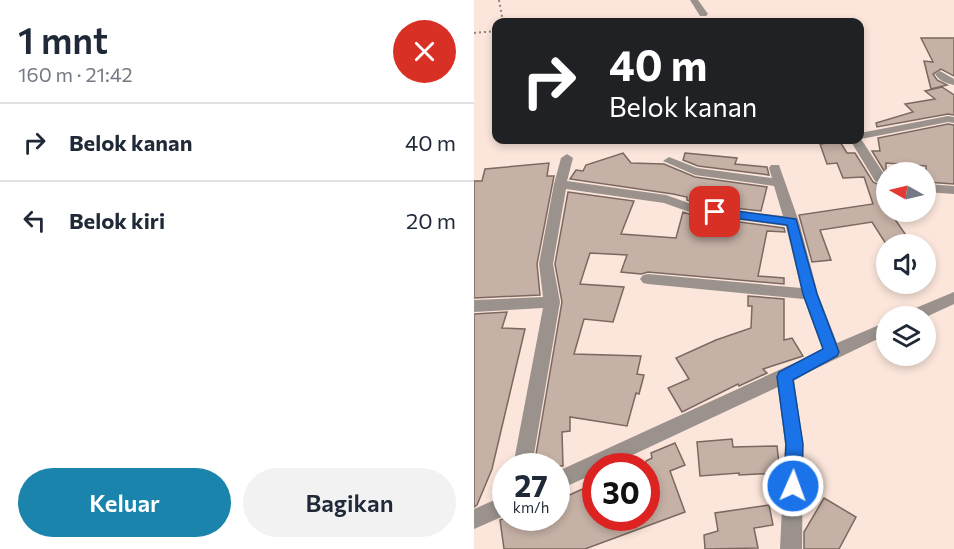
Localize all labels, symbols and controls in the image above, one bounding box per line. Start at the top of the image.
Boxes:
text: 1 mnt [18,17,108,61]
button: close [393,20,456,83]
text: 40 m [609,38,707,90]
icon: right [510,42,588,120]
text: 160 m · 21:42 [18,62,133,86]
text: Belok kanan [609,90,757,123]
icon: right [18,126,51,159]
text: Belok kanan [69,129,192,156]
text: 40 m [405,129,456,156]
north arrow [876,162,936,222]
map controls [876,162,936,366]
pin [689,186,740,237]
icon: arrive [698,195,731,228]
icon: left [18,204,51,237]
text: Belok kiri [69,207,165,234]
text: 20 m [406,207,456,234]
button: sound [876,234,936,294]
button: layers [876,306,936,366]
speed limit sign: 30 [582,453,660,531]
position arrow [761,454,825,518]
text: 27 [514,466,548,503]
button: Keluar [18,468,231,537]
button: Bagikan [243,468,456,537]
text: km/h [513,498,549,516]

